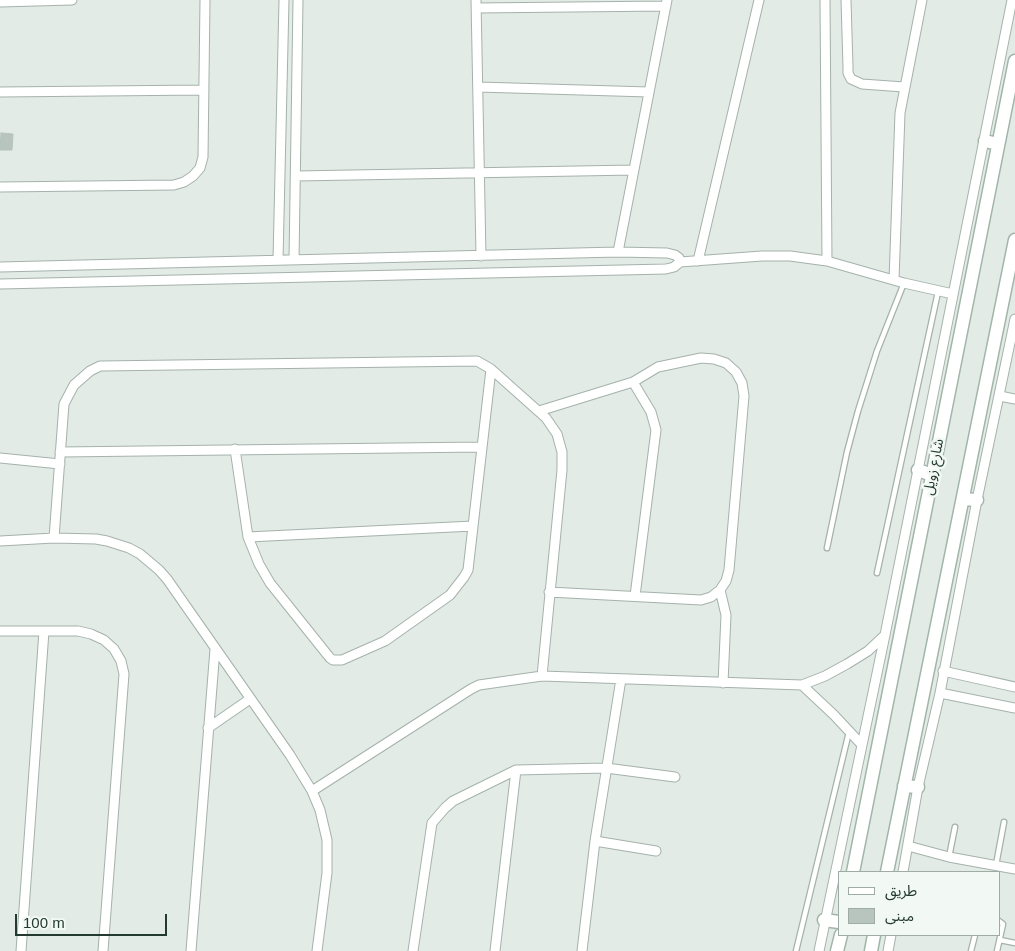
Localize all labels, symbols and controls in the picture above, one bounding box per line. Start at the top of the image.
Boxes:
street label: شارع زويل [920,437,948,497]
legend [838,871,1000,936]
text: طريق [885,882,917,899]
scale bar [18,904,170,936]
text: مبنى [885,907,914,924]
text: 100 m [23,914,65,931]

